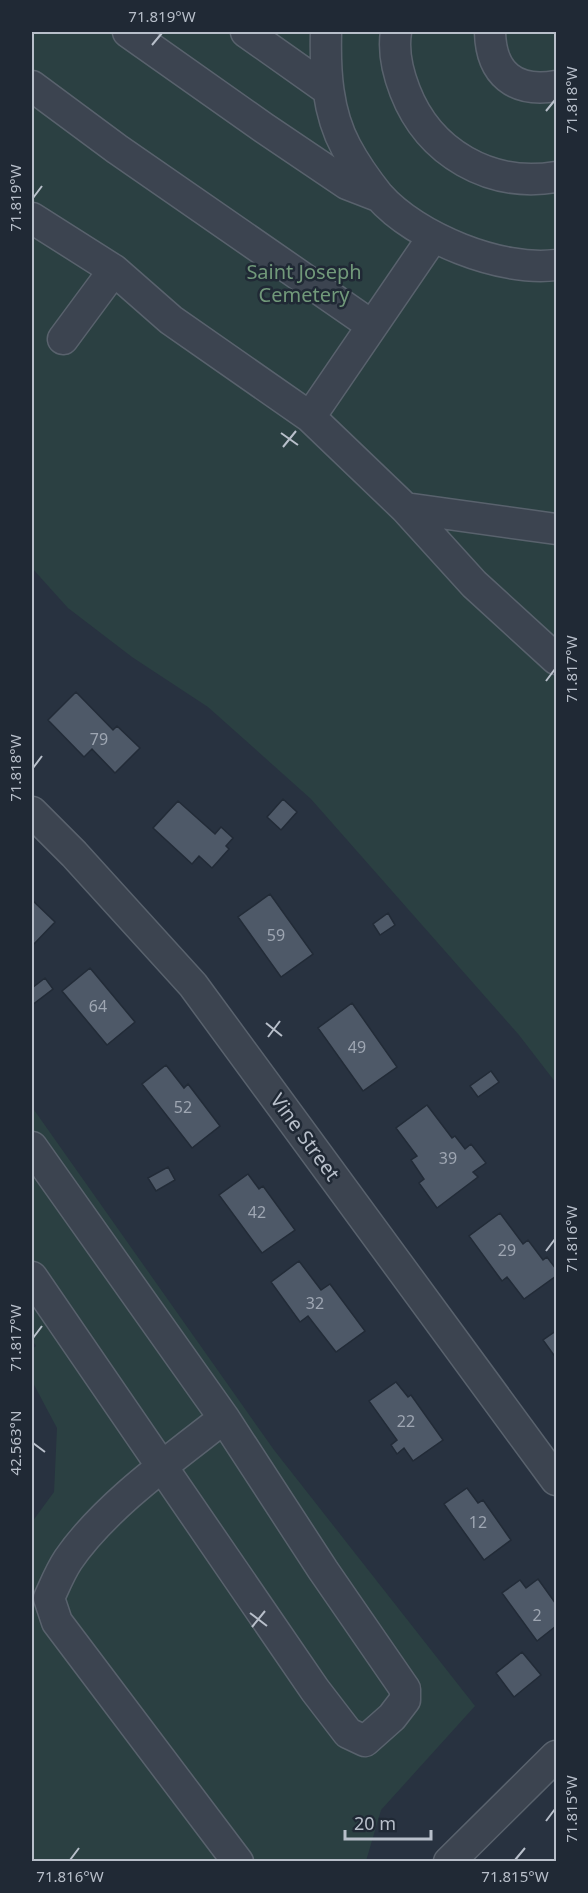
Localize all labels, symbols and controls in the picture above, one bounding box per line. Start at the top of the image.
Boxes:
text: 71.819°W [128,6,196,26]
text: 71.818°W [561,66,581,134]
text: 71.819°W [5,164,25,232]
park label: Saint Joseph Cemetery [246,258,362,308]
text: 71.817°W [561,635,581,703]
house number: 79 [90,728,108,750]
text: 71.818°W [5,734,25,802]
house number: 59 [267,924,285,946]
house number: 64 [89,995,107,1017]
house number: 49 [348,1036,366,1058]
street label: Vine Street [265,1088,346,1186]
house number: 52 [174,1096,192,1118]
house number: 39 [439,1147,457,1169]
house number: 42 [248,1201,266,1223]
text: 71.816°W [561,1205,581,1273]
house number: 29 [498,1239,516,1261]
house number: 32 [306,1292,324,1314]
text: 71.817°W [5,1304,25,1372]
house number: 22 [397,1410,415,1432]
text: 42.563°N [5,1411,25,1475]
house number: 12 [469,1511,487,1533]
house number: 2 [532,1604,542,1626]
text: 71.815°W [561,1775,581,1843]
scale bar [345,1803,430,1841]
text: 20 m [354,1811,396,1835]
text: 71.816°W [36,1866,104,1886]
text: 71.815°W [481,1866,549,1886]

